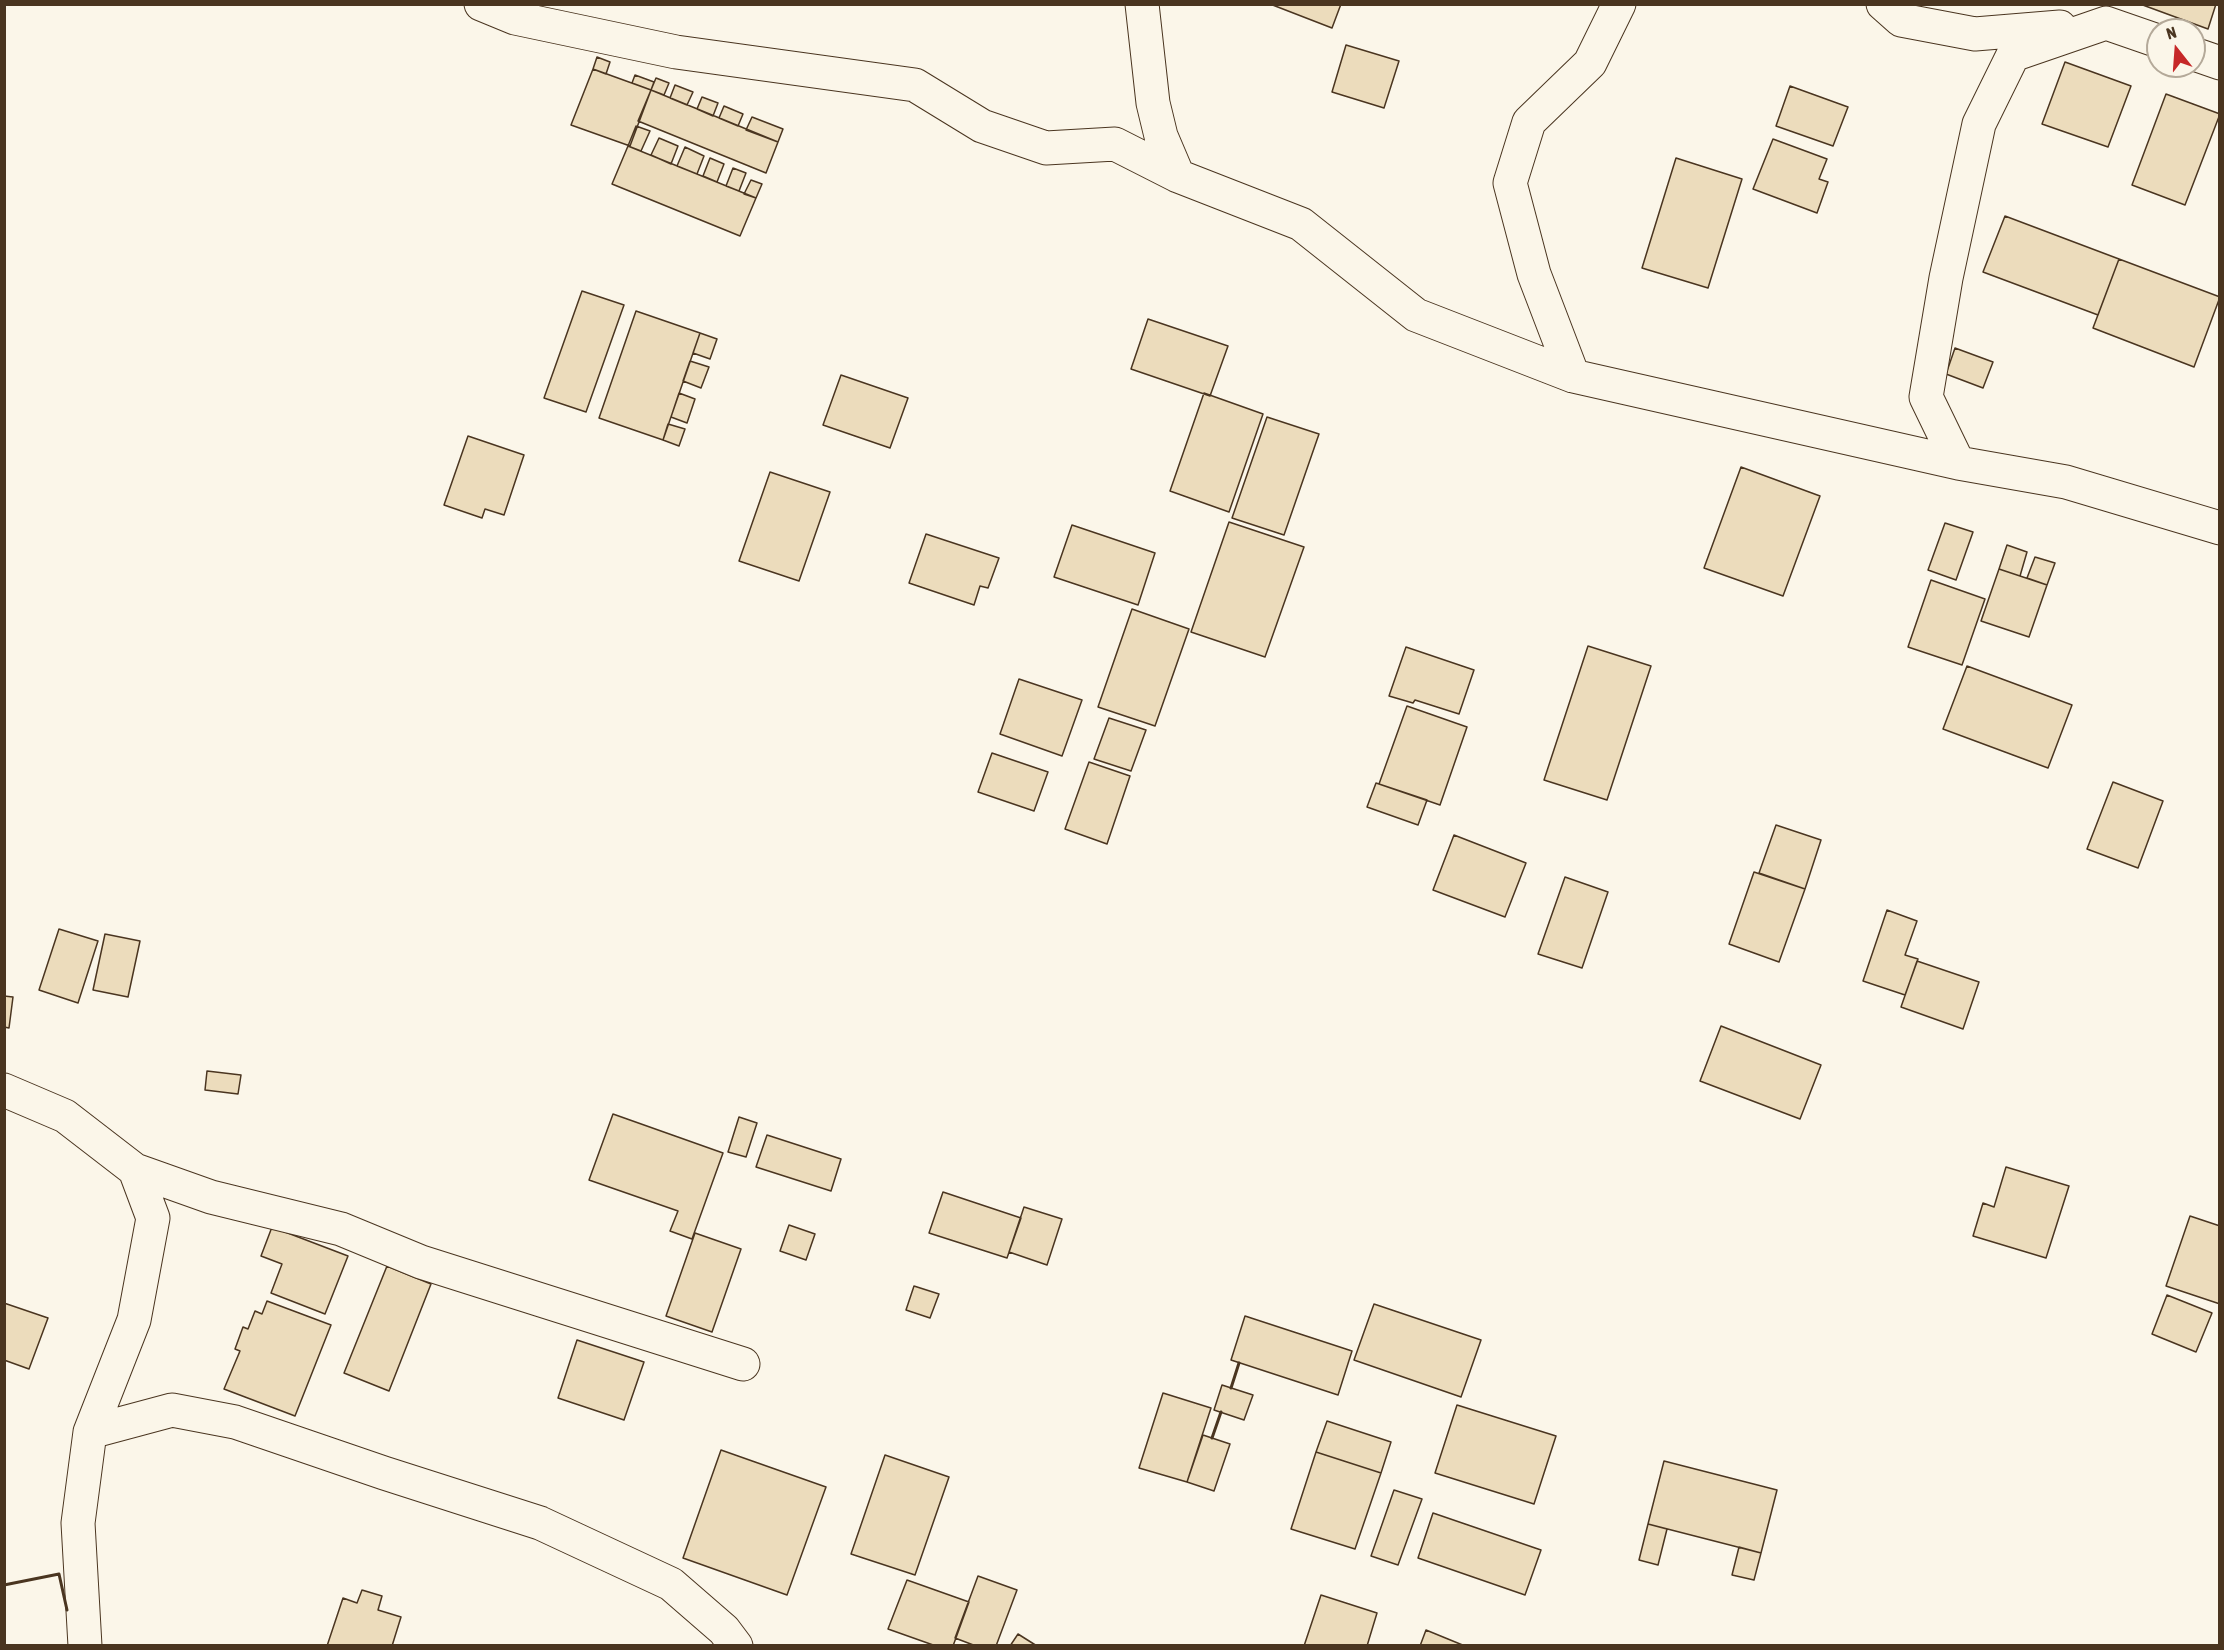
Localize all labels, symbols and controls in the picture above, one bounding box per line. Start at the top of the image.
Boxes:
north arrow [2146,18,2206,78]
text: N [2164,23,2178,43]

